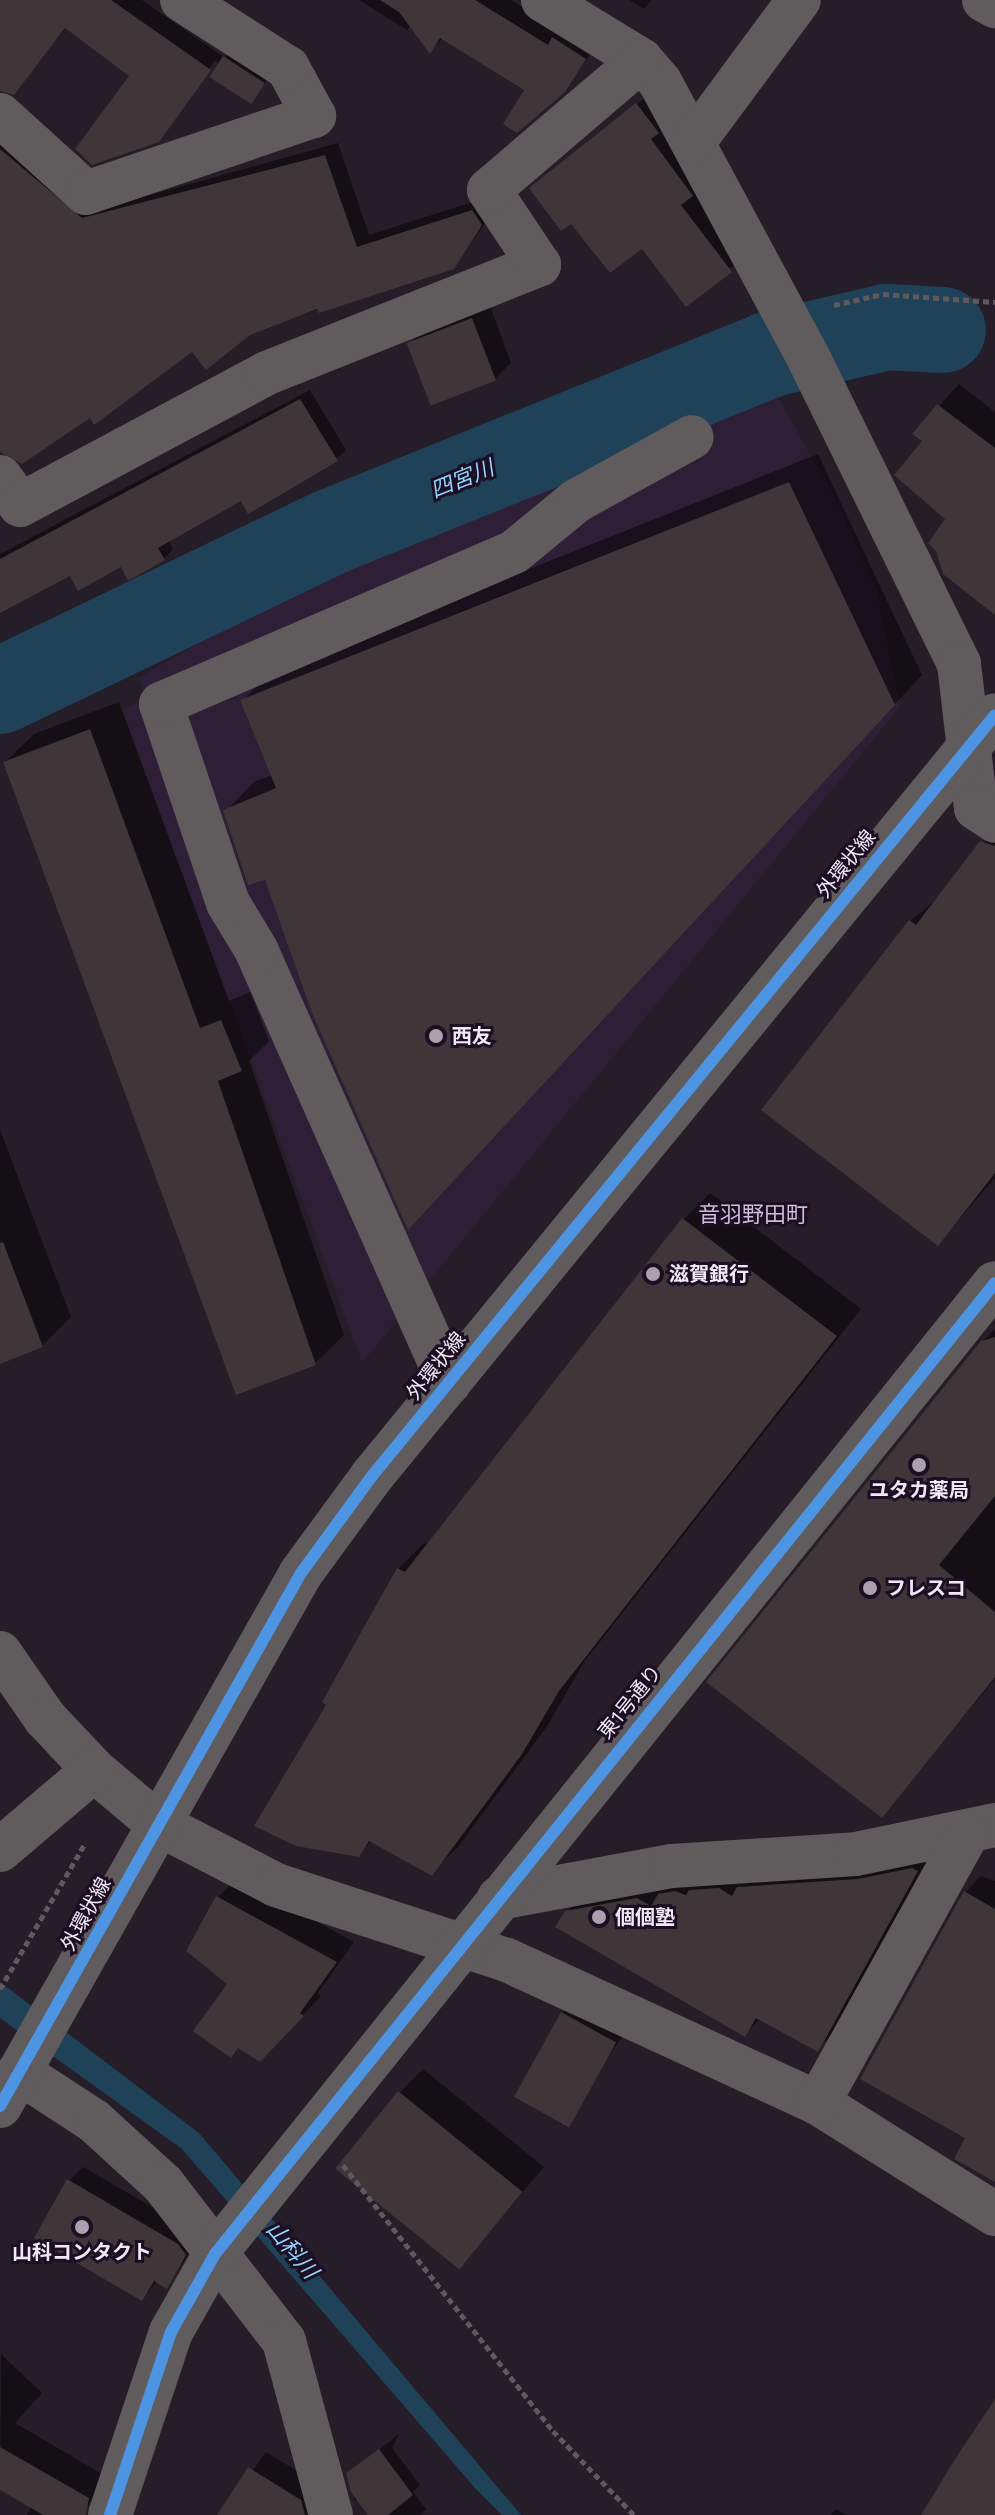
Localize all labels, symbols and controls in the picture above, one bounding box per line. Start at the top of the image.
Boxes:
water label: 四宮川 [426,454,498,504]
street label: 外環状線 [812,825,880,903]
place label: 西友 [452,1024,492,1048]
marker: 西友 [427,1027,445,1045]
district label: 音羽野田町 [698,1202,808,1228]
place label: 滋賀銀行 [669,1262,749,1286]
marker: 滋賀銀行 [644,1265,662,1283]
street label: 外環状線 [402,1327,470,1405]
marker: ユタカ薬局 [910,1456,928,1474]
place label: ユタカ薬局 [869,1478,969,1502]
place label: フレスコ [886,1576,966,1600]
marker: フレスコ [861,1579,879,1597]
street label: 東1号通り [593,1660,667,1744]
street label: 外環状線 [56,1873,116,1955]
place label: 個個塾 [615,1905,675,1929]
marker: 個個塾 [590,1908,608,1926]
water label: 山科川 [261,2216,323,2284]
marker: 山科コンタクト [73,2218,91,2236]
place label: 山科コンタクト [12,2240,152,2264]

